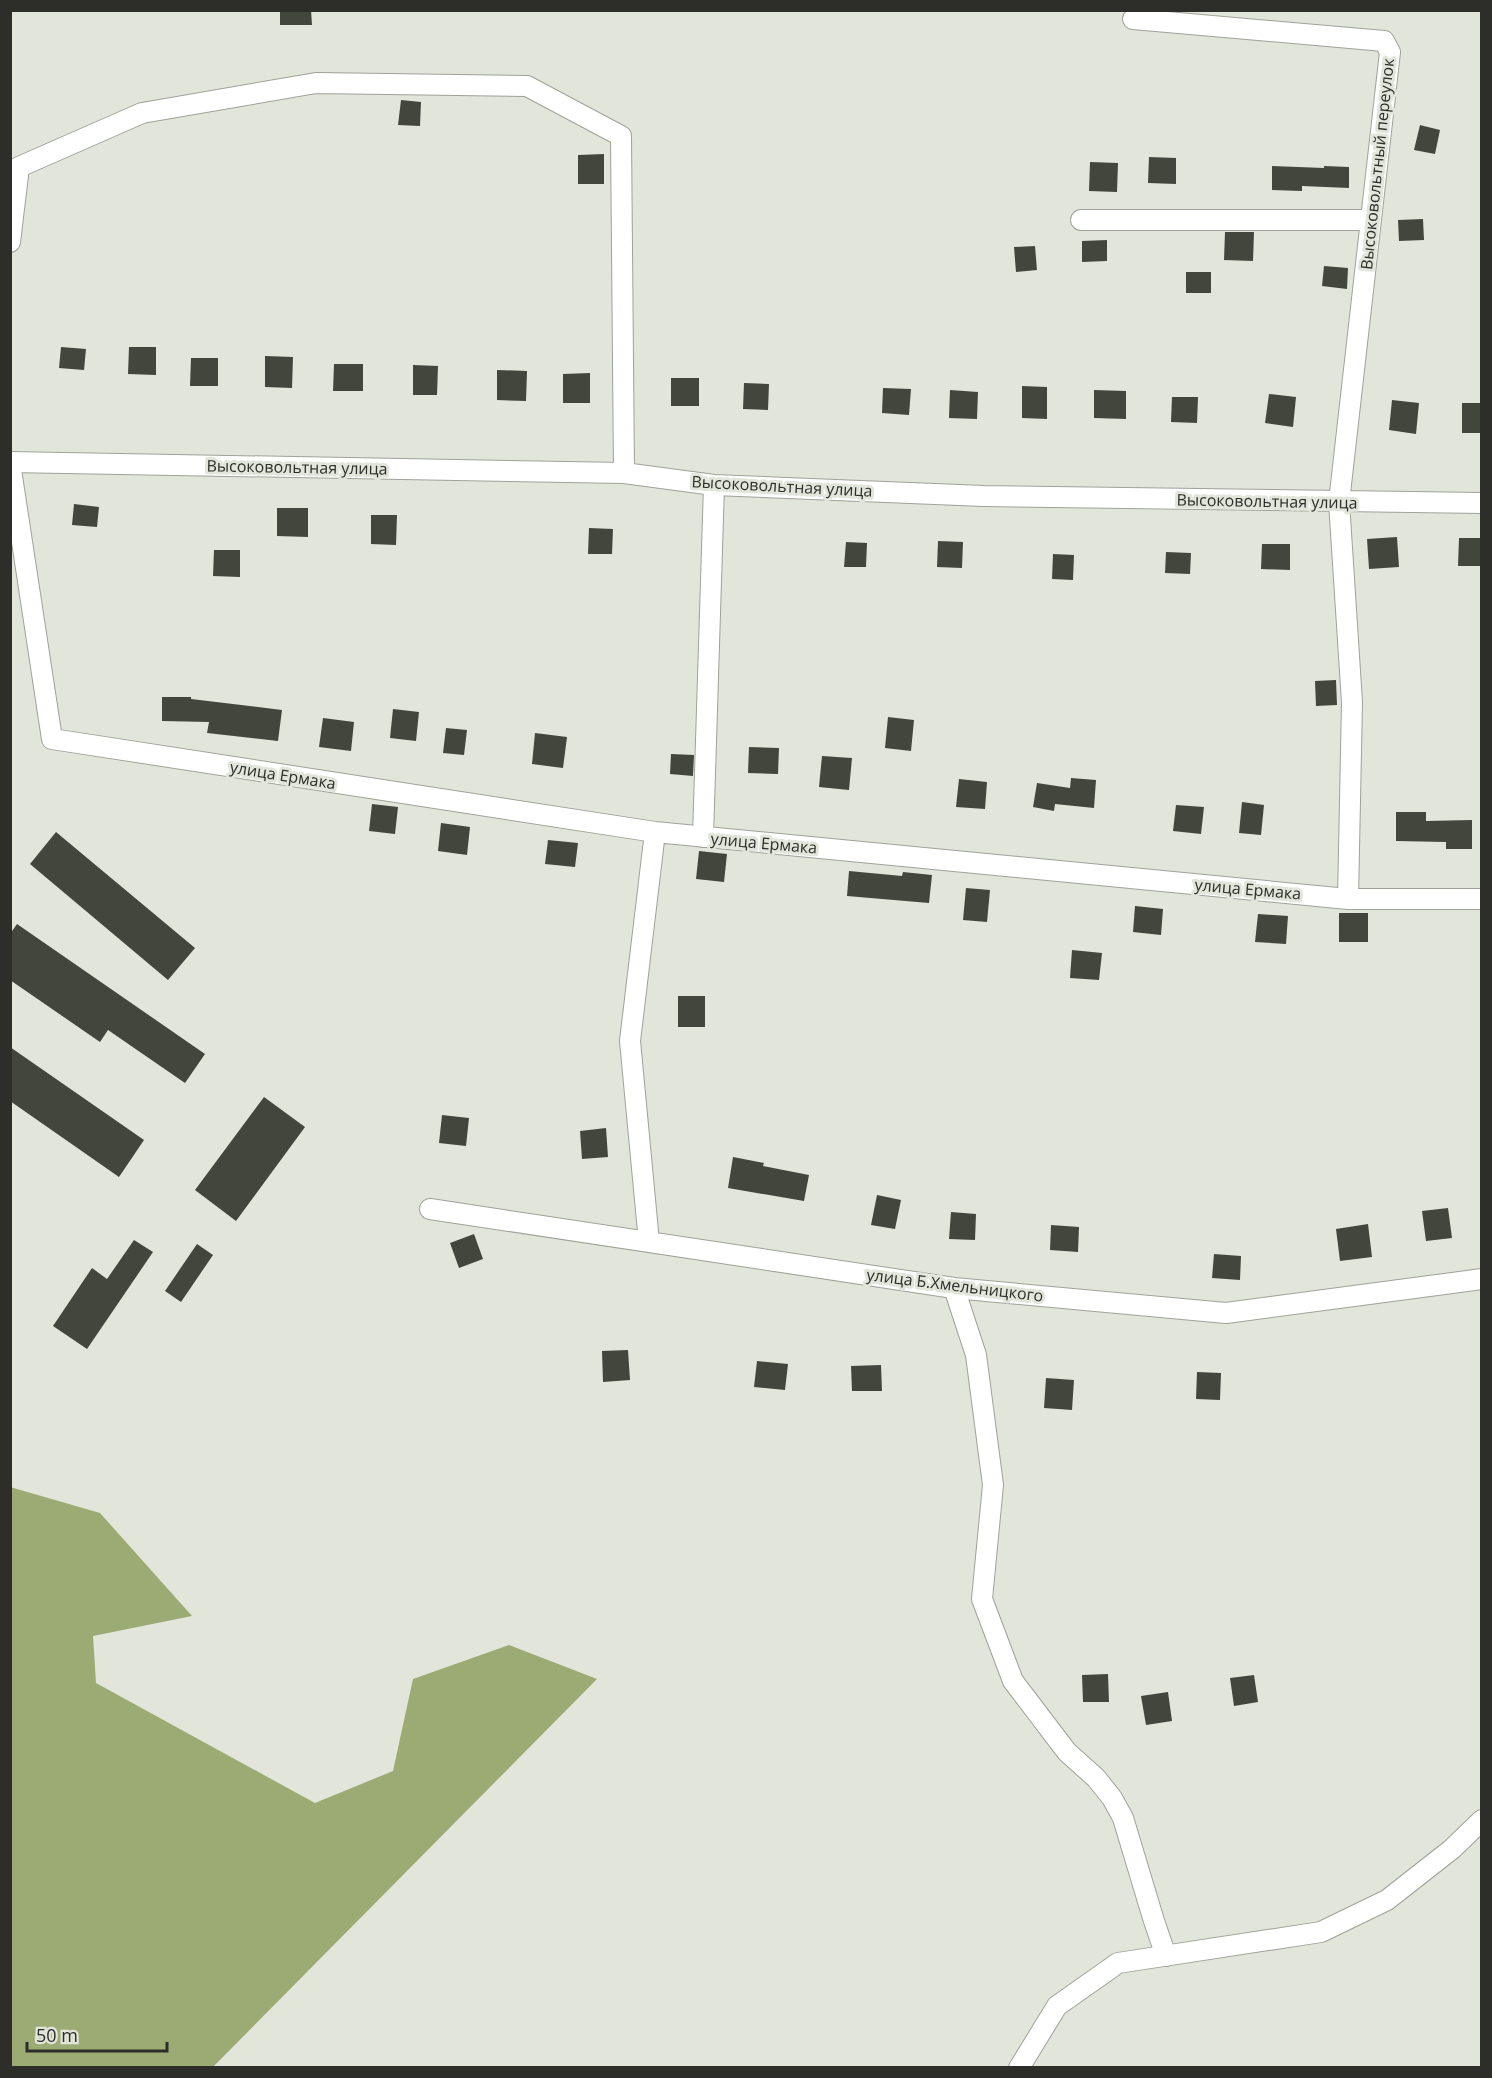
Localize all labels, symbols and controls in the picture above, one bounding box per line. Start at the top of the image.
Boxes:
street label: Высоковольтный переулок [1355,57,1399,271]
street label: Высоковольтная улица [206,454,388,480]
street label: Высоковольтная улица [691,470,873,502]
street label: Высоковольтная улица [1176,488,1358,514]
street label: улица Ермака [228,756,338,794]
street label: улица Ермака [710,827,818,859]
street label: улица Ермака [1194,873,1302,905]
street label: улица Б.Хмельницкого [865,1263,1045,1307]
scale bar [27,2015,166,2053]
text: 50 m [36,2023,78,2047]

